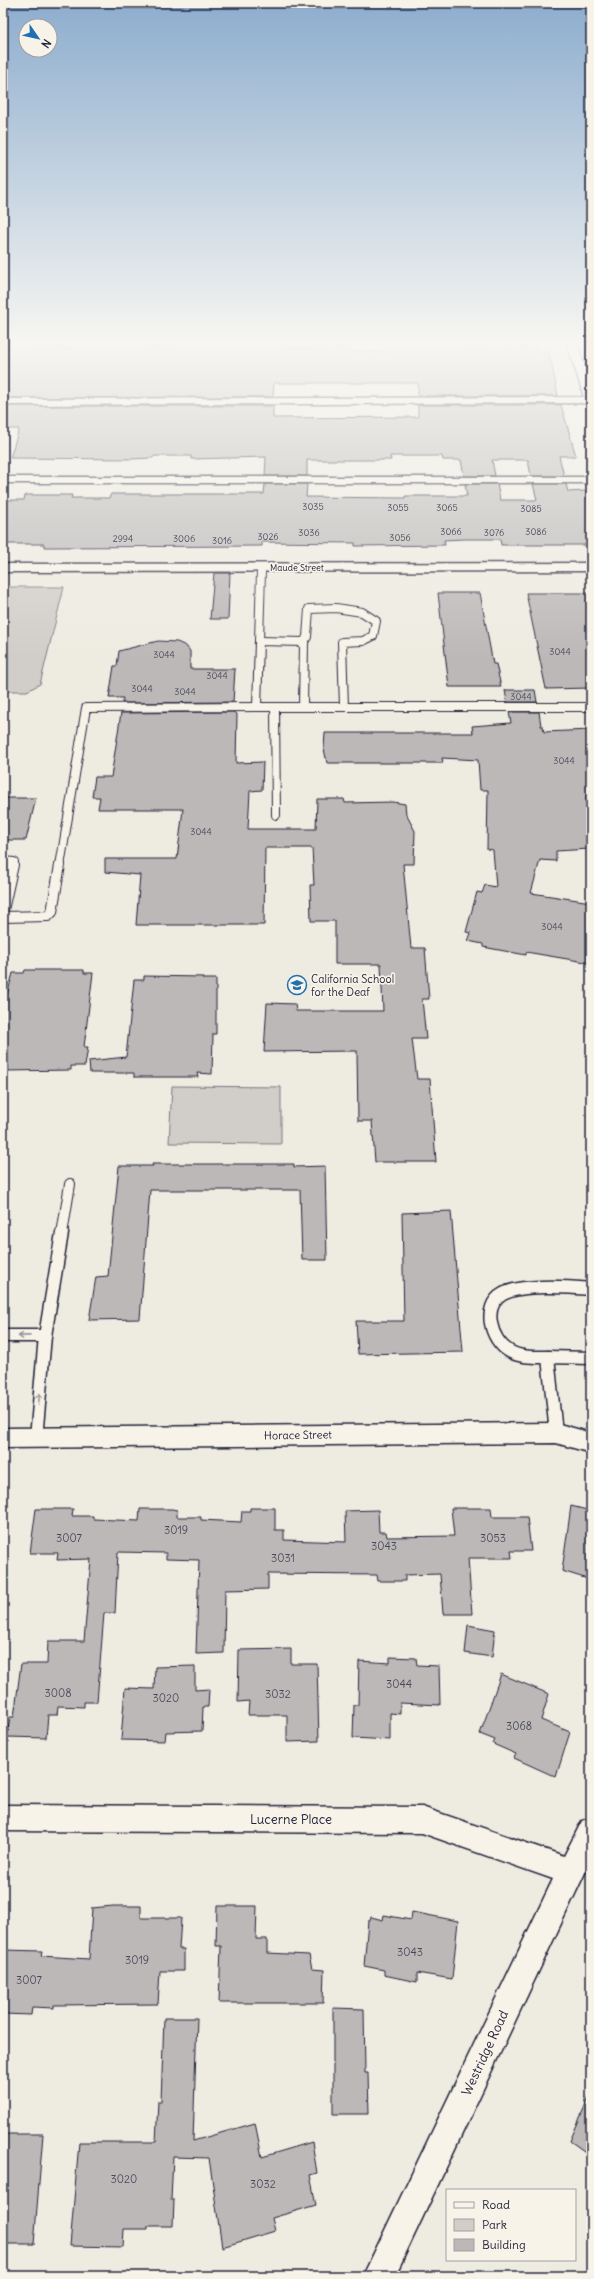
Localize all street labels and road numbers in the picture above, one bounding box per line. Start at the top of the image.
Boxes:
street label: Maude Street [270,562,324,573]
street label: Horace Street [264,1427,332,1443]
street label: Lucerne Place [250,1811,332,1828]
street label: Westridge Road [458,2007,512,2098]

